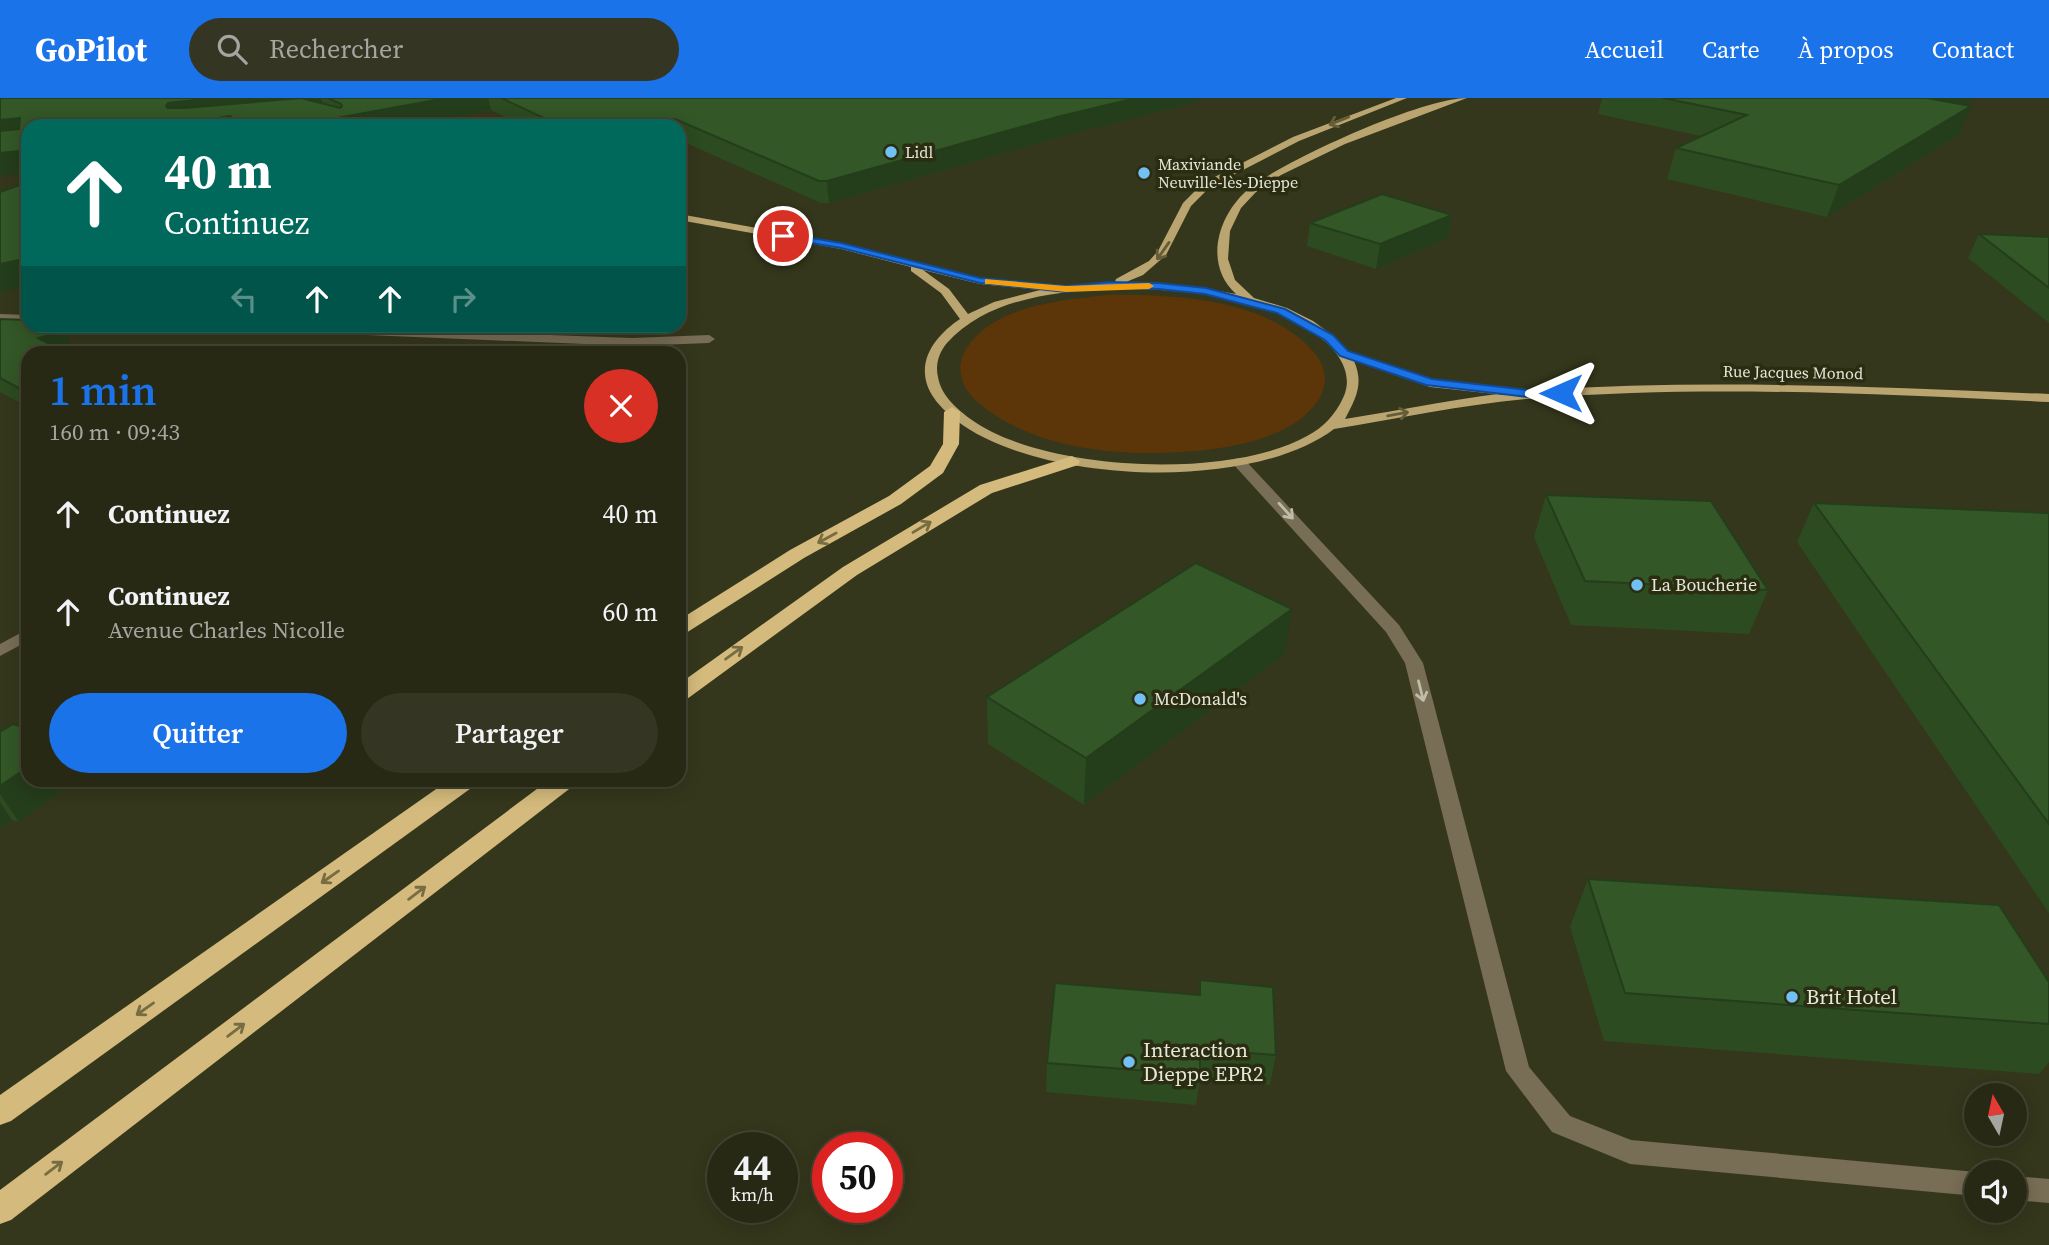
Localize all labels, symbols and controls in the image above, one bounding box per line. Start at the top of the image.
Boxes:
search box [189,18,679,81]
text: GoPilot [35,27,147,72]
icon: search [213,30,251,68]
text: Rechercher [269,31,403,67]
text: Accueil [1585,33,1664,66]
text: Carte [1702,33,1760,66]
text: À propos [1798,33,1894,66]
text: Contact [1932,33,2014,66]
one-way arrow [1329,116,1351,129]
text: 40 m [164,137,272,204]
place label: Lidl [905,141,933,163]
marker: Lidl [883,144,899,160]
icon: ahead [49,147,140,238]
place label: Maxiviande Neuville-lès-Dieppe [1158,153,1298,193]
marker: Maxiviande Neuville-lès-Dieppe [1136,165,1152,181]
text: Continuez [164,201,309,245]
pin [753,206,813,266]
icon: arrive [764,217,802,255]
one-way arrow [1156,241,1170,260]
icon: left [225,280,263,318]
icon: ahead [298,280,336,318]
icon: ahead [371,280,409,318]
icon: right [444,280,482,318]
position arrow [1524,356,1598,430]
street label: Rue Jacques Monod [1723,360,1863,384]
text: 1 min [49,361,157,419]
button: close [584,369,658,443]
one-way arrow [1386,407,1409,420]
text: 160 m · 09:43 [49,416,180,448]
icon: ahead [49,495,87,533]
text: Continuez [108,496,229,532]
text: 40 m [603,496,658,532]
one-way arrow [1278,502,1294,520]
one-way arrow [912,519,932,533]
one-way arrow [817,531,837,545]
place label: La Boucherie [1651,572,1757,597]
marker: La Boucherie [1629,577,1645,593]
text: Continuez [108,578,229,614]
icon: ahead [49,593,87,631]
text: 60 m [603,594,658,630]
text: Avenue Charles Nicolle [108,614,345,646]
one-way arrow [724,646,743,661]
one-way arrow [1415,679,1428,701]
place label: McDonald's [1154,686,1247,711]
marker: McDonald's [1132,691,1148,707]
button: Quitter [49,693,347,773]
button: Partager [361,693,658,773]
one-way arrow [321,869,340,884]
one-way arrow [407,886,426,900]
place label: Brit Hotel [1806,982,1897,1011]
marker: Brit Hotel [1784,989,1800,1005]
one-way arrow [136,1001,155,1016]
one-way arrow [226,1023,244,1038]
place label: Interaction Dieppe EPR2 [1143,1035,1264,1088]
marker: Interaction Dieppe EPR2 [1121,1054,1137,1070]
north arrow [1964,1083,2026,1146]
map controls [1964,1083,2027,1223]
speed limit sign: 50 [812,1132,903,1223]
text: 44 [734,1144,771,1192]
one-way arrow [45,1160,63,1175]
button: sound [1964,1160,2027,1223]
text: km/h [731,1182,774,1207]

